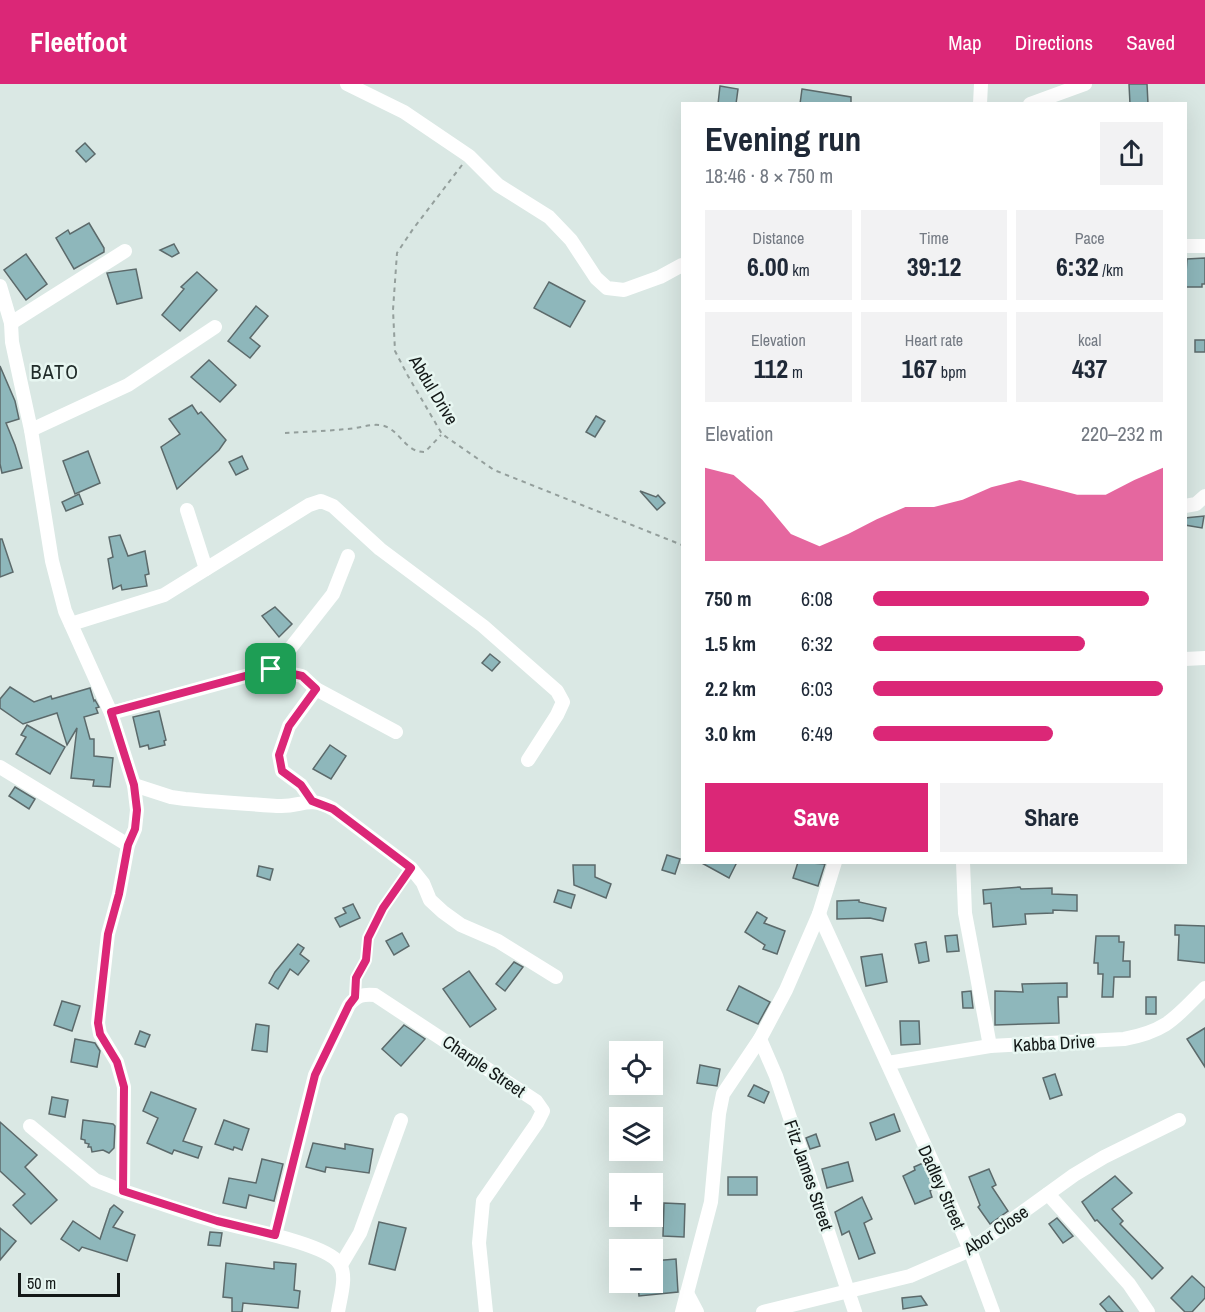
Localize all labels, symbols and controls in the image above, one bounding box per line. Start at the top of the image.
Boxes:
text: Fleetfoot [30,23,127,61]
text: Map [948,28,982,57]
text: Directions [1015,28,1093,57]
text: Saved [1126,28,1175,57]
text: Evening run [705,117,861,161]
button: share [1100,122,1163,185]
text: 18:46 · 8 × 750 m [705,162,833,189]
text: Distance [752,227,804,249]
text: Time [919,227,949,249]
text: Pace [1075,227,1105,249]
text: 6.00 [747,249,789,284]
text: 39:12 [907,249,961,284]
text: 6:32 [1056,249,1099,284]
text: km [789,259,810,281]
text: /km [1099,259,1123,281]
text: Elevation [751,329,806,351]
text: Heart rate [905,329,963,351]
text: kcal [1078,329,1101,351]
street label: Abdul Drive [403,350,465,429]
text: 112 [754,351,788,386]
text: 167 [902,351,937,386]
text: 437 [1072,351,1107,386]
district label: BATO [30,358,80,385]
text: m [788,361,803,383]
text: bpm [937,361,966,383]
text: Elevation [705,420,773,447]
text: 220–232 m [1081,420,1163,447]
text: 750 m [705,585,752,612]
text: 6:08 [801,585,833,612]
text: 1.5 km [705,630,756,657]
text: 6:32 [801,630,833,657]
pin [245,643,296,694]
icon: arrive [254,652,287,685]
text: 2.2 km [705,675,756,702]
text: 6:03 [801,675,833,702]
text: 3.0 km [705,720,756,747]
text: 6:49 [801,720,833,747]
button: Save [705,783,928,852]
button: Share [940,783,1163,852]
street label: Kabba Drive [1012,1028,1096,1058]
street label: Charple Street [438,1029,530,1103]
map controls [609,1041,663,1293]
button: locate [609,1041,663,1095]
button: layers [609,1107,663,1161]
street label: Fitz James Street [778,1116,840,1234]
street label: Dadley Street [912,1141,972,1233]
button: + [609,1173,663,1227]
street label: Abor Close [958,1199,1033,1261]
button: − [609,1239,663,1293]
scale bar [18,1270,120,1298]
text: 50 m [27,1272,56,1294]

